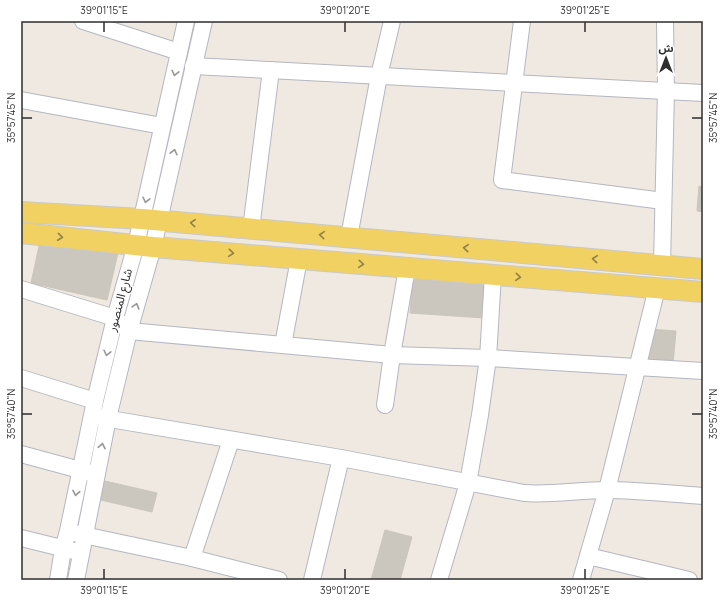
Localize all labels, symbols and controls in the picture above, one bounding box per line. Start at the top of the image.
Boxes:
text: 39°01'15"E [80,3,128,17]
text: 39°01'20"E [320,3,370,17]
text: 39°01'25"E [560,3,610,17]
north arrow [646,38,686,78]
text: ش [658,40,674,55]
one-way arrow [171,70,179,76]
text: 35°57'45"N [4,93,18,143]
text: 35°57'45"N [706,93,720,143]
one-way arrow [170,149,178,155]
one-way arrow [142,196,151,203]
one-way arrow [190,219,196,228]
one-way arrow [319,230,325,239]
one-way arrow [57,232,63,241]
one-way arrow [463,243,469,252]
one-way arrow [228,249,234,258]
one-way arrow [592,255,598,264]
one-way arrow [358,259,364,268]
street label: شارع المنصور [103,267,137,334]
one-way arrow [515,272,521,281]
one-way arrow [131,302,140,309]
one-way arrow [103,349,111,356]
text: 35°57'40"N [4,389,18,439]
text: 35°57'40"N [706,389,720,439]
one-way arrow [98,442,106,449]
one-way arrow [72,490,81,496]
text: 39°01'15"E [80,583,128,597]
text: 39°01'20"E [320,583,370,597]
text: 39°01'25"E [560,583,610,597]

